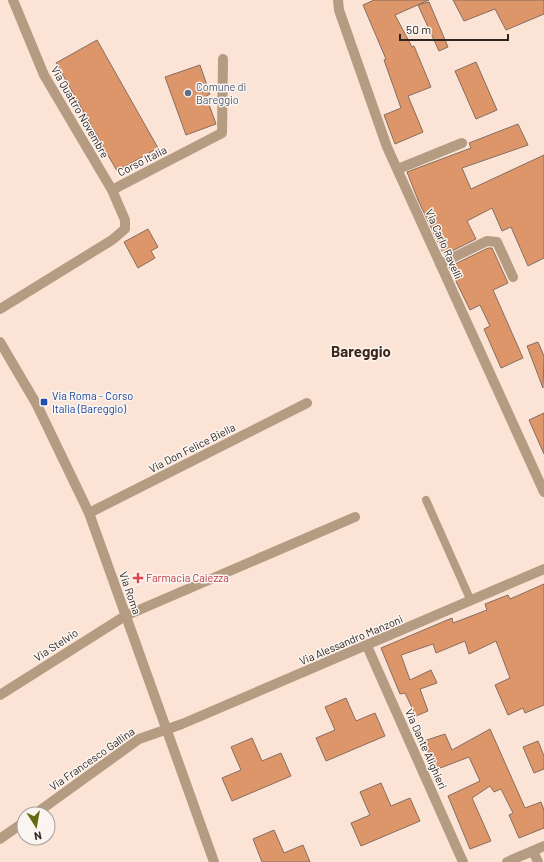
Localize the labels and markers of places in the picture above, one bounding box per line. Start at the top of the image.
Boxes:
place label: Comune di Bareggio [196,80,247,106]
marker: Comune di Bareggio [183,88,193,98]
place label: Via Roma - Corso Italia (Bareggio) [52,389,133,415]
marker: Via Roma - Corso Italia (Bareggio) [39,397,49,407]
place label: Farmacia Caiezza [146,571,229,584]
marker: Farmacia Caiezza [133,573,143,583]

